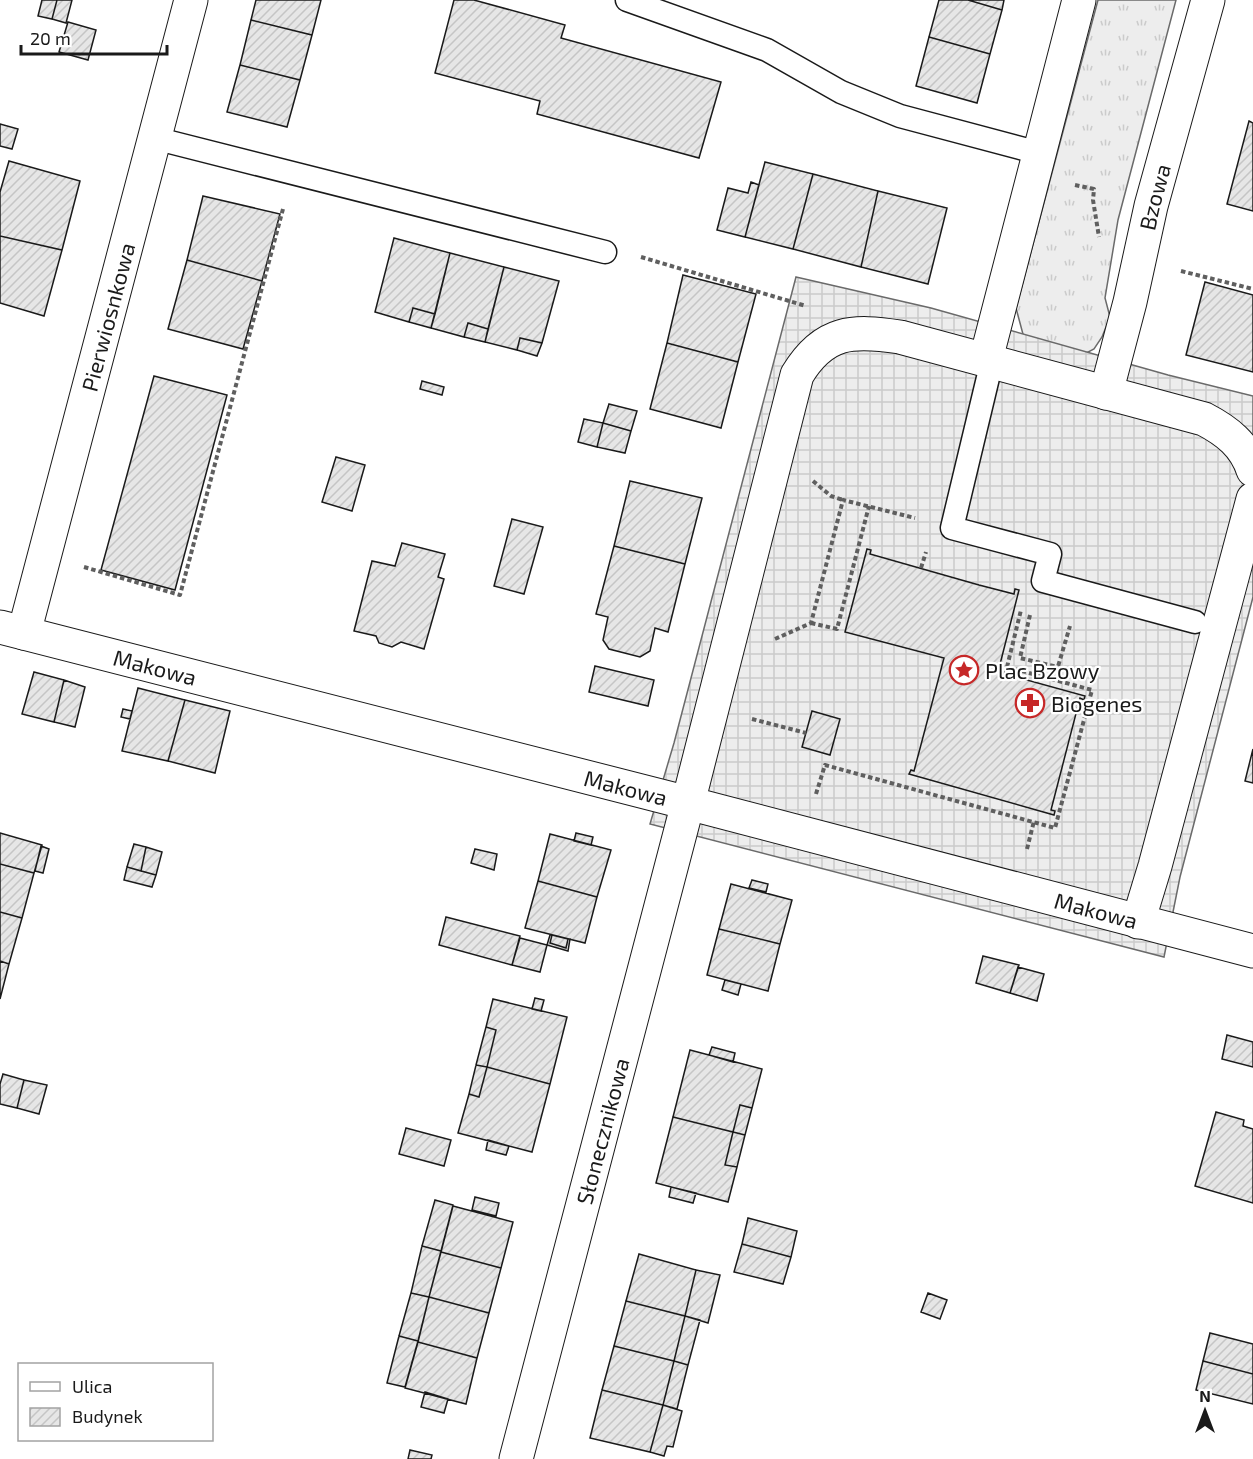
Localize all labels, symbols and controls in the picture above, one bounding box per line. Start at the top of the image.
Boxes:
scale bar [21,18,166,56]
text: 20 m [30,27,71,49]
street label: Bzowa [1133,161,1175,232]
street label: Pierwiosnkowa [75,240,139,394]
street label: Makowa [111,644,199,690]
place icon: Plac Bzowy [948,654,980,686]
place label: Plac Bzowy [985,657,1100,683]
pharmacy icon: Biogenes [1014,687,1046,719]
place label: Biogenes [1051,690,1142,716]
street label: Makowa [582,764,670,810]
street label: Makowa [1052,887,1140,933]
street label: Słonecznikowa [570,1055,634,1207]
legend [18,1363,213,1441]
text: Ulica [72,1375,112,1397]
north arrow [1175,1381,1235,1441]
text: N [1199,1386,1211,1405]
text: Budynek [72,1405,143,1427]

